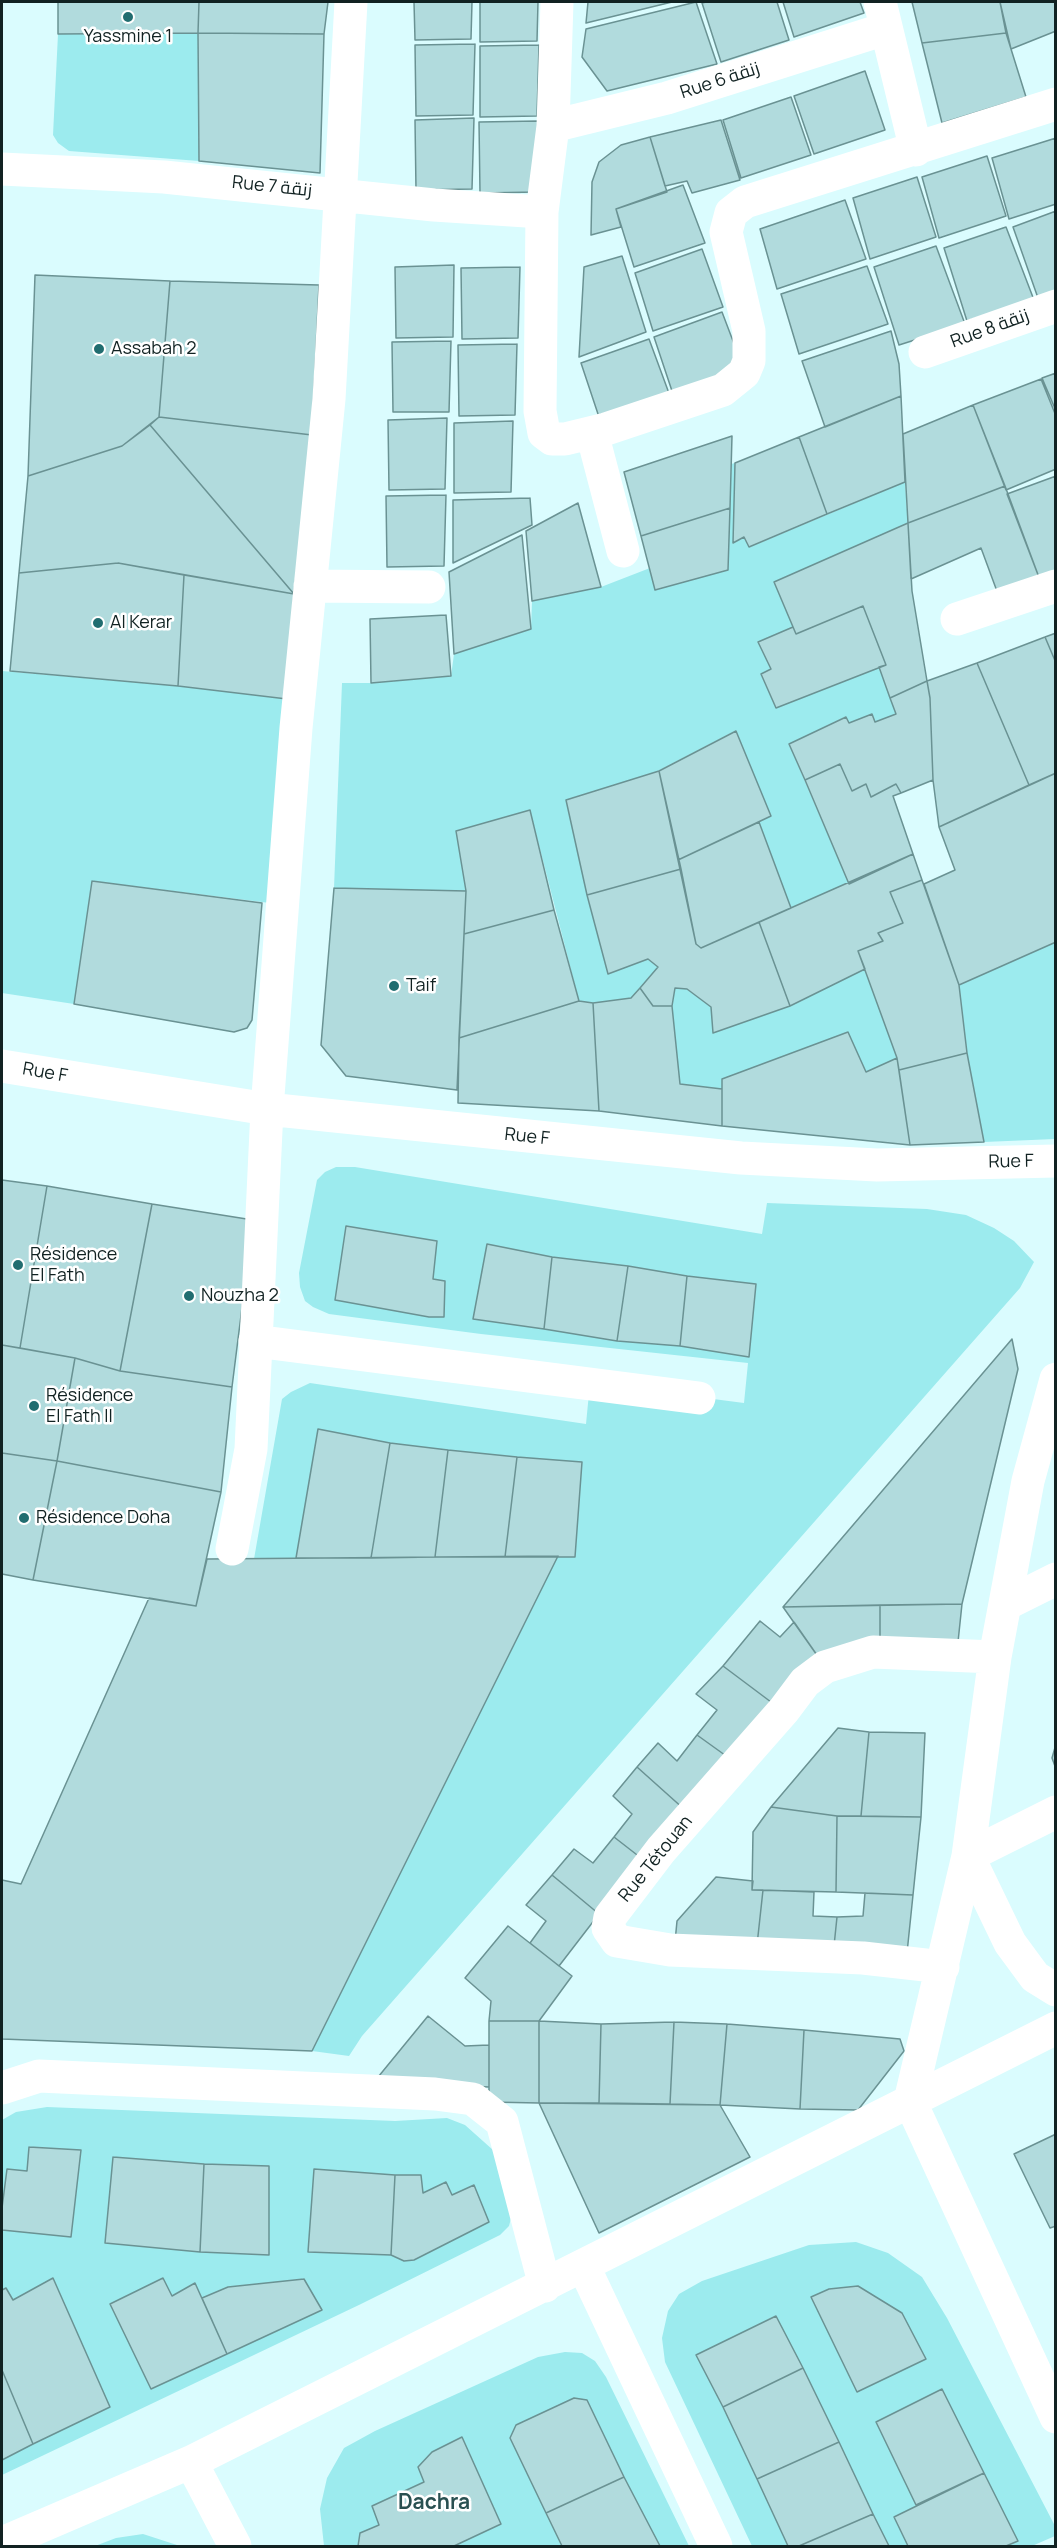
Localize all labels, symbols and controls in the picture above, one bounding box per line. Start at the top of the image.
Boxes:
marker: Yassmine 1 [121,10,135,24]
place label: Yassmine 1 [84,26,172,48]
street label: Rue 6 زنقة [677,58,763,104]
street label: Rue 7 زنقة [231,172,313,202]
street label: Rue 8 زنقة [948,305,1032,353]
place label: Assabah 2 [111,338,197,360]
marker: Assabah 2 [92,342,106,356]
place label: Al Kerar [110,612,172,634]
marker: Al Kerar [91,616,105,630]
place label: Taif [406,975,436,997]
marker: Taif [387,979,401,993]
street label: Rue F [21,1058,69,1088]
street label: Rue F [503,1124,551,1150]
street label: Rue F [988,1151,1034,1173]
place label: Résidence El Fath [30,1244,117,1286]
marker: Résidence El Fath [11,1258,25,1272]
place label: Nouzha 2 [201,1285,279,1307]
marker: Nouzha 2 [182,1289,196,1303]
place label: Résidence El Fath II [46,1385,133,1428]
marker: Résidence El Fath II [27,1399,41,1413]
place label: Résidence Doha [36,1507,170,1529]
marker: Résidence Doha [17,1511,31,1525]
street label: Rue Tétouan [615,1811,697,1907]
district label: Dachra [398,2490,470,2516]

